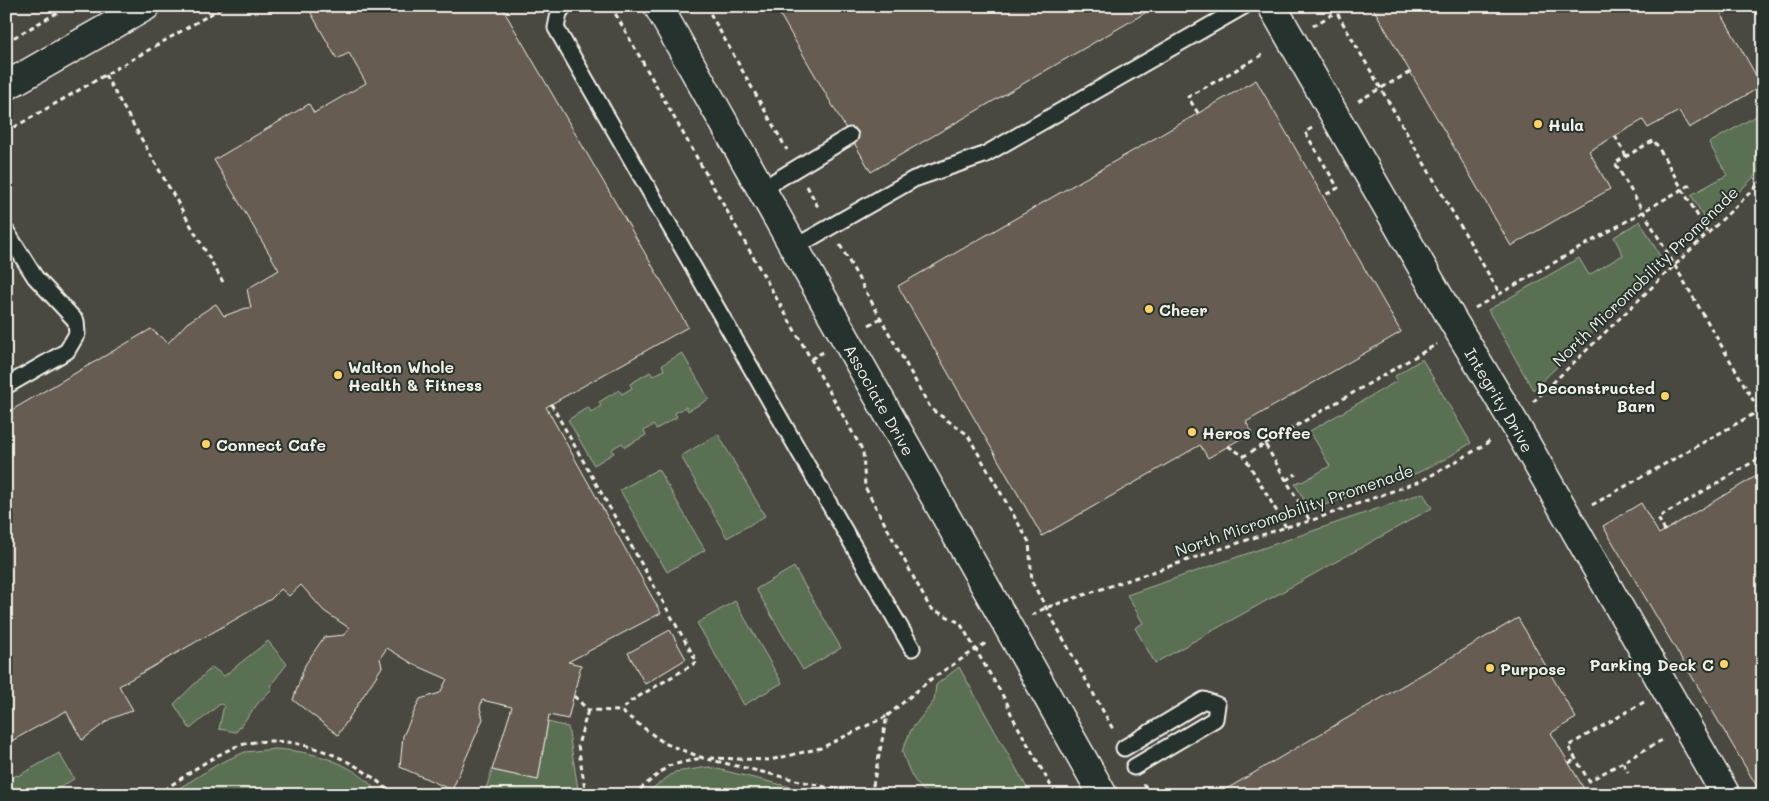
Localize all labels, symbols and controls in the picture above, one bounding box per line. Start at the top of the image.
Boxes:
place label: Hula [1548,114,1584,135]
marker: Hula [1532,118,1544,130]
street label: North Micromobility Promenade [1548,181,1742,371]
place label: Cheer [1159,299,1208,320]
marker: Cheer [1143,303,1155,315]
street label: Associate Drive [840,340,920,459]
street label: Integrity Drive [1461,344,1539,456]
place label: Walton Whole Health & Fitness [348,356,482,395]
marker: Walton Whole Health & Fitness [332,369,344,381]
place label: Deconstructed Barn [1537,377,1655,416]
marker: Deconstructed Barn [1659,390,1671,402]
place label: Heros Coffee [1202,422,1311,443]
marker: Heros Coffee [1186,426,1198,438]
place label: Connect Cafe [216,434,326,455]
marker: Connect Cafe [200,438,212,450]
street label: North Micromobility Promenade [1172,459,1416,561]
place label: Parking Deck C [1590,654,1714,675]
place label: Purpose [1500,658,1566,679]
marker: Parking Deck C [1718,658,1730,670]
marker: Purpose [1484,662,1496,674]

